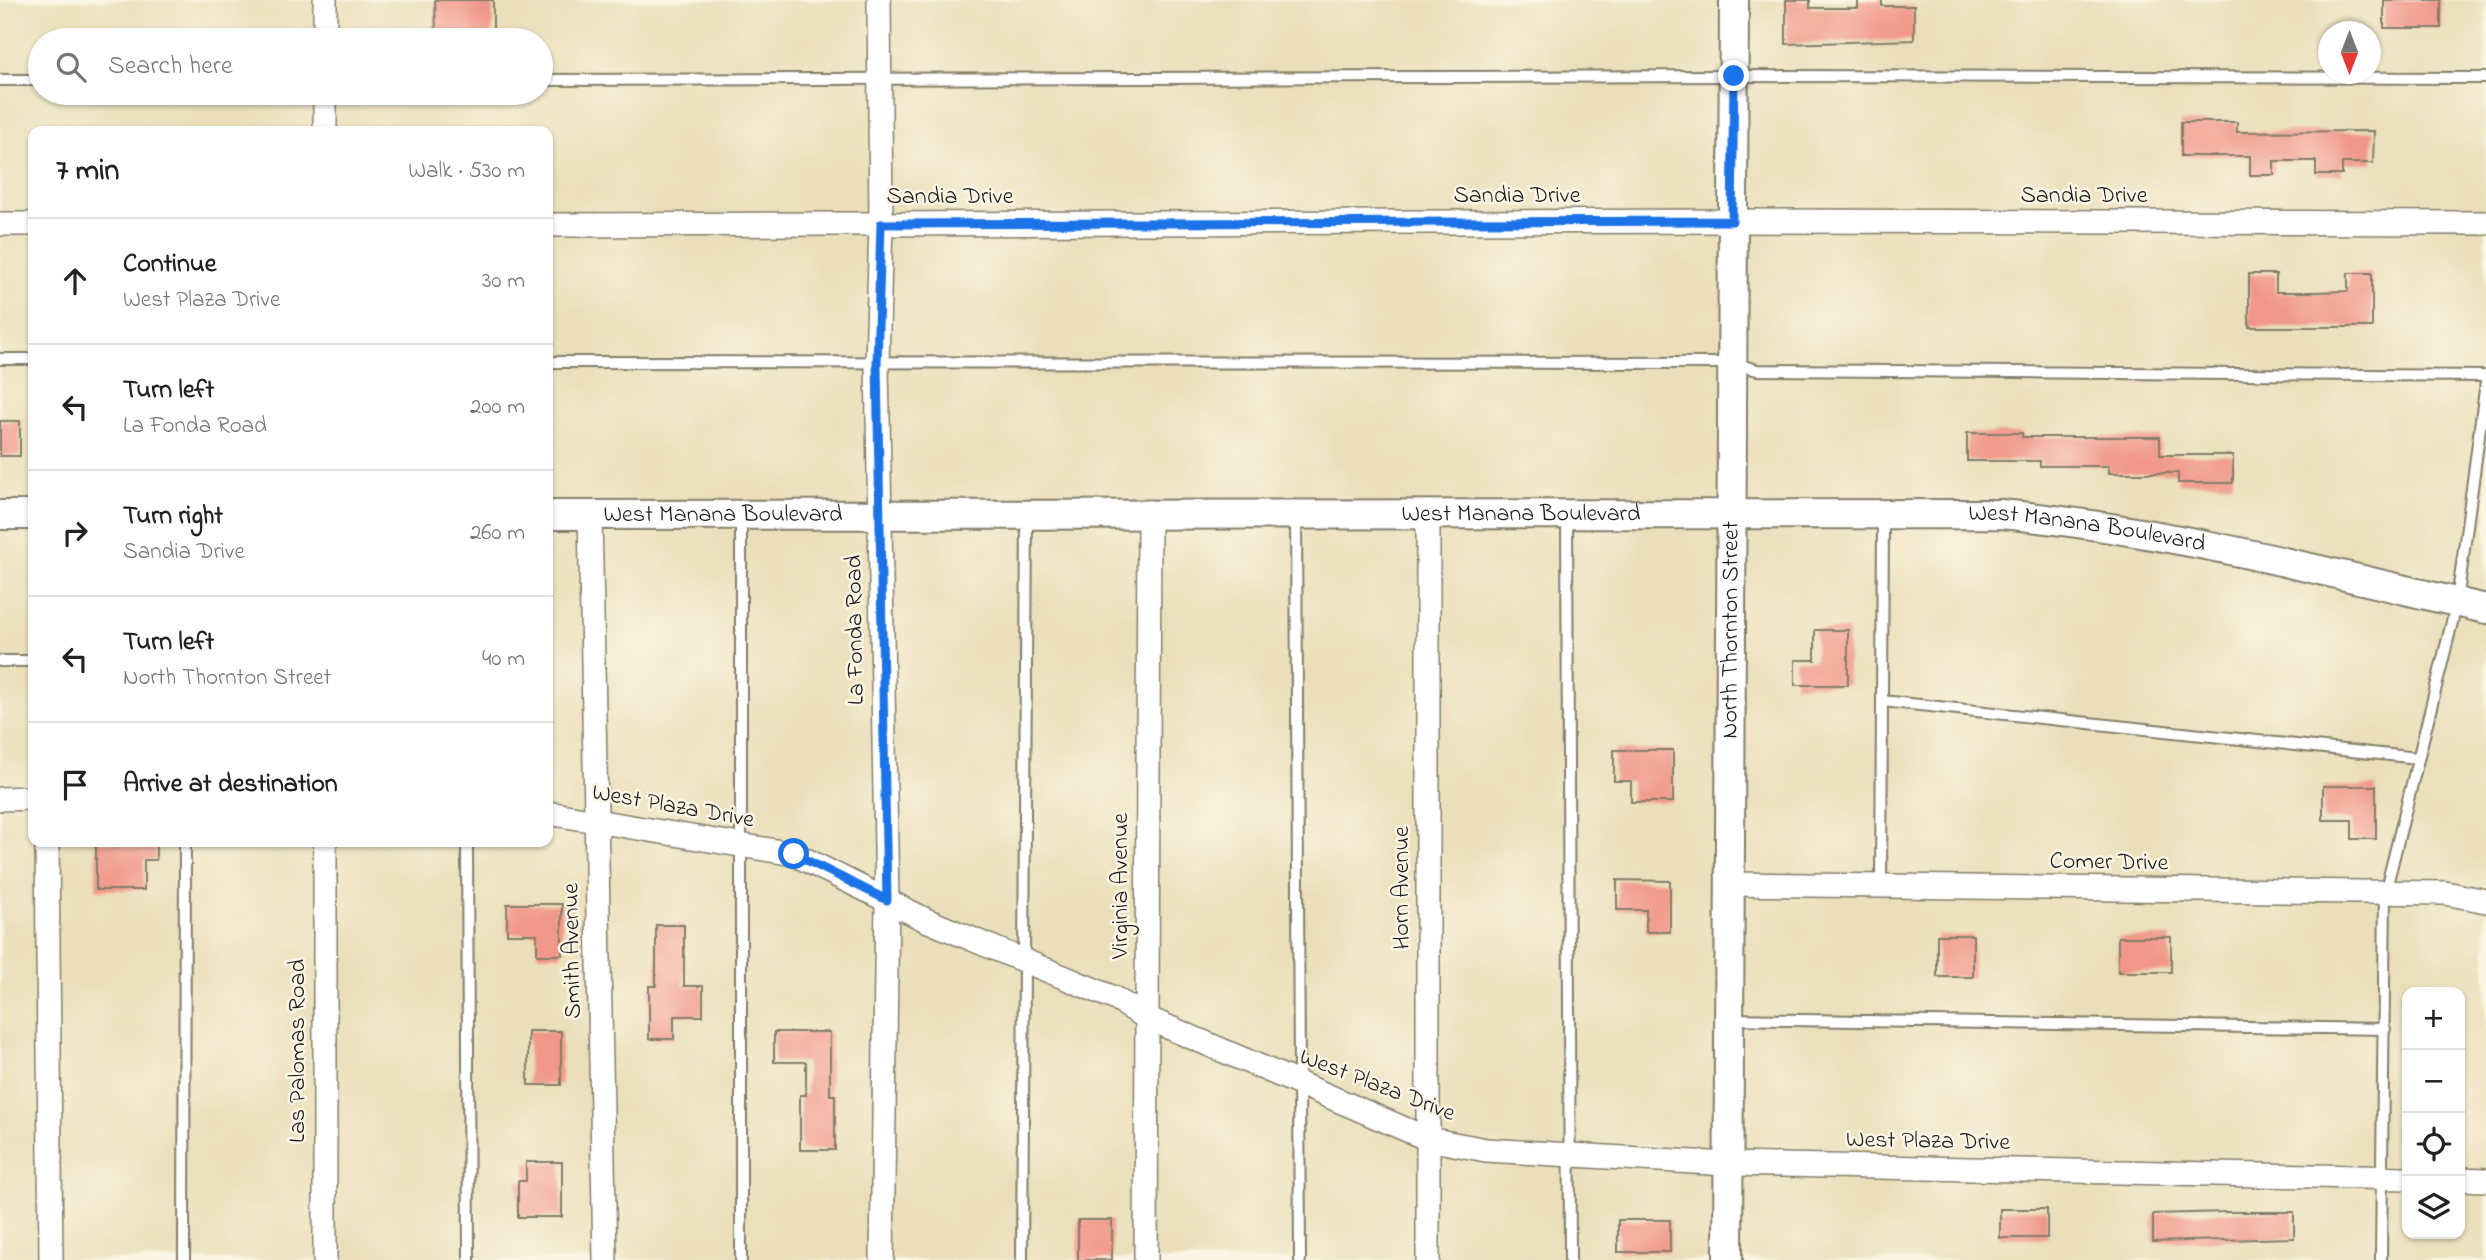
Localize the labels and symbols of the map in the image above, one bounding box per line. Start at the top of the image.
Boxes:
north arrow [2318,21,2381,84]
route end [1718,60,1749,91]
street label: Sandia Drive [1453,179,1581,214]
street label: Sandia Drive [2020,179,2148,214]
street label: Sandia Drive [886,180,1014,215]
street label: West Manana Boulevard [1968,496,2209,562]
street label: West Manana Boulevard [603,497,843,532]
street label: West Manana Boulevard [1401,497,1641,532]
street label: North Thornton Street [1713,521,1749,739]
street label: La Fonda Road [837,554,875,705]
street label: West Plaza Drive [589,776,757,839]
street label: Virginia Avenue [1104,813,1139,960]
street label: Horn Avenue [1385,826,1420,950]
route start [778,838,809,869]
street label: Comer Drive [2049,844,2169,882]
street label: Smith Avenue [554,883,592,1019]
street label: Las Palomas Road [281,958,316,1143]
street label: West Plaza Drive [1294,1040,1460,1132]
street label: West Plaza Drive [1846,1123,2011,1161]

